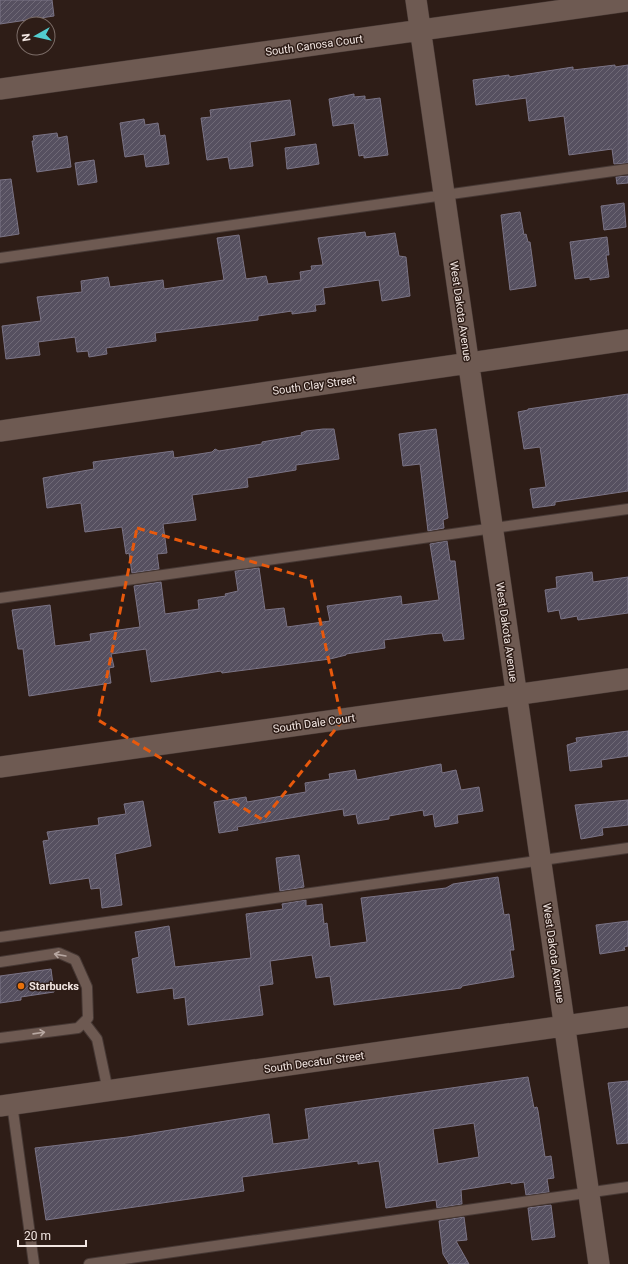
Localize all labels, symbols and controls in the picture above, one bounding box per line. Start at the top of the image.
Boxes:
north arrow [16,16,56,56]
text: N [20,32,34,42]
street label: South Canosa Court [265,32,364,59]
street label: West Dakota Avenue [447,260,474,362]
street label: South Clay Street [272,373,357,398]
street label: West Dakota Avenue [493,581,520,683]
street label: South Dale Court [272,711,356,736]
street label: West Dakota Avenue [540,902,567,1004]
one-way arrow [54,951,67,959]
place label: Starbucks [29,980,79,993]
marker: Starbucks [16,981,26,991]
one-way arrow [32,1029,45,1037]
street label: South Decatur Street [263,1049,365,1076]
scale bar [18,1222,86,1248]
text: 20 m [24,1229,51,1243]

